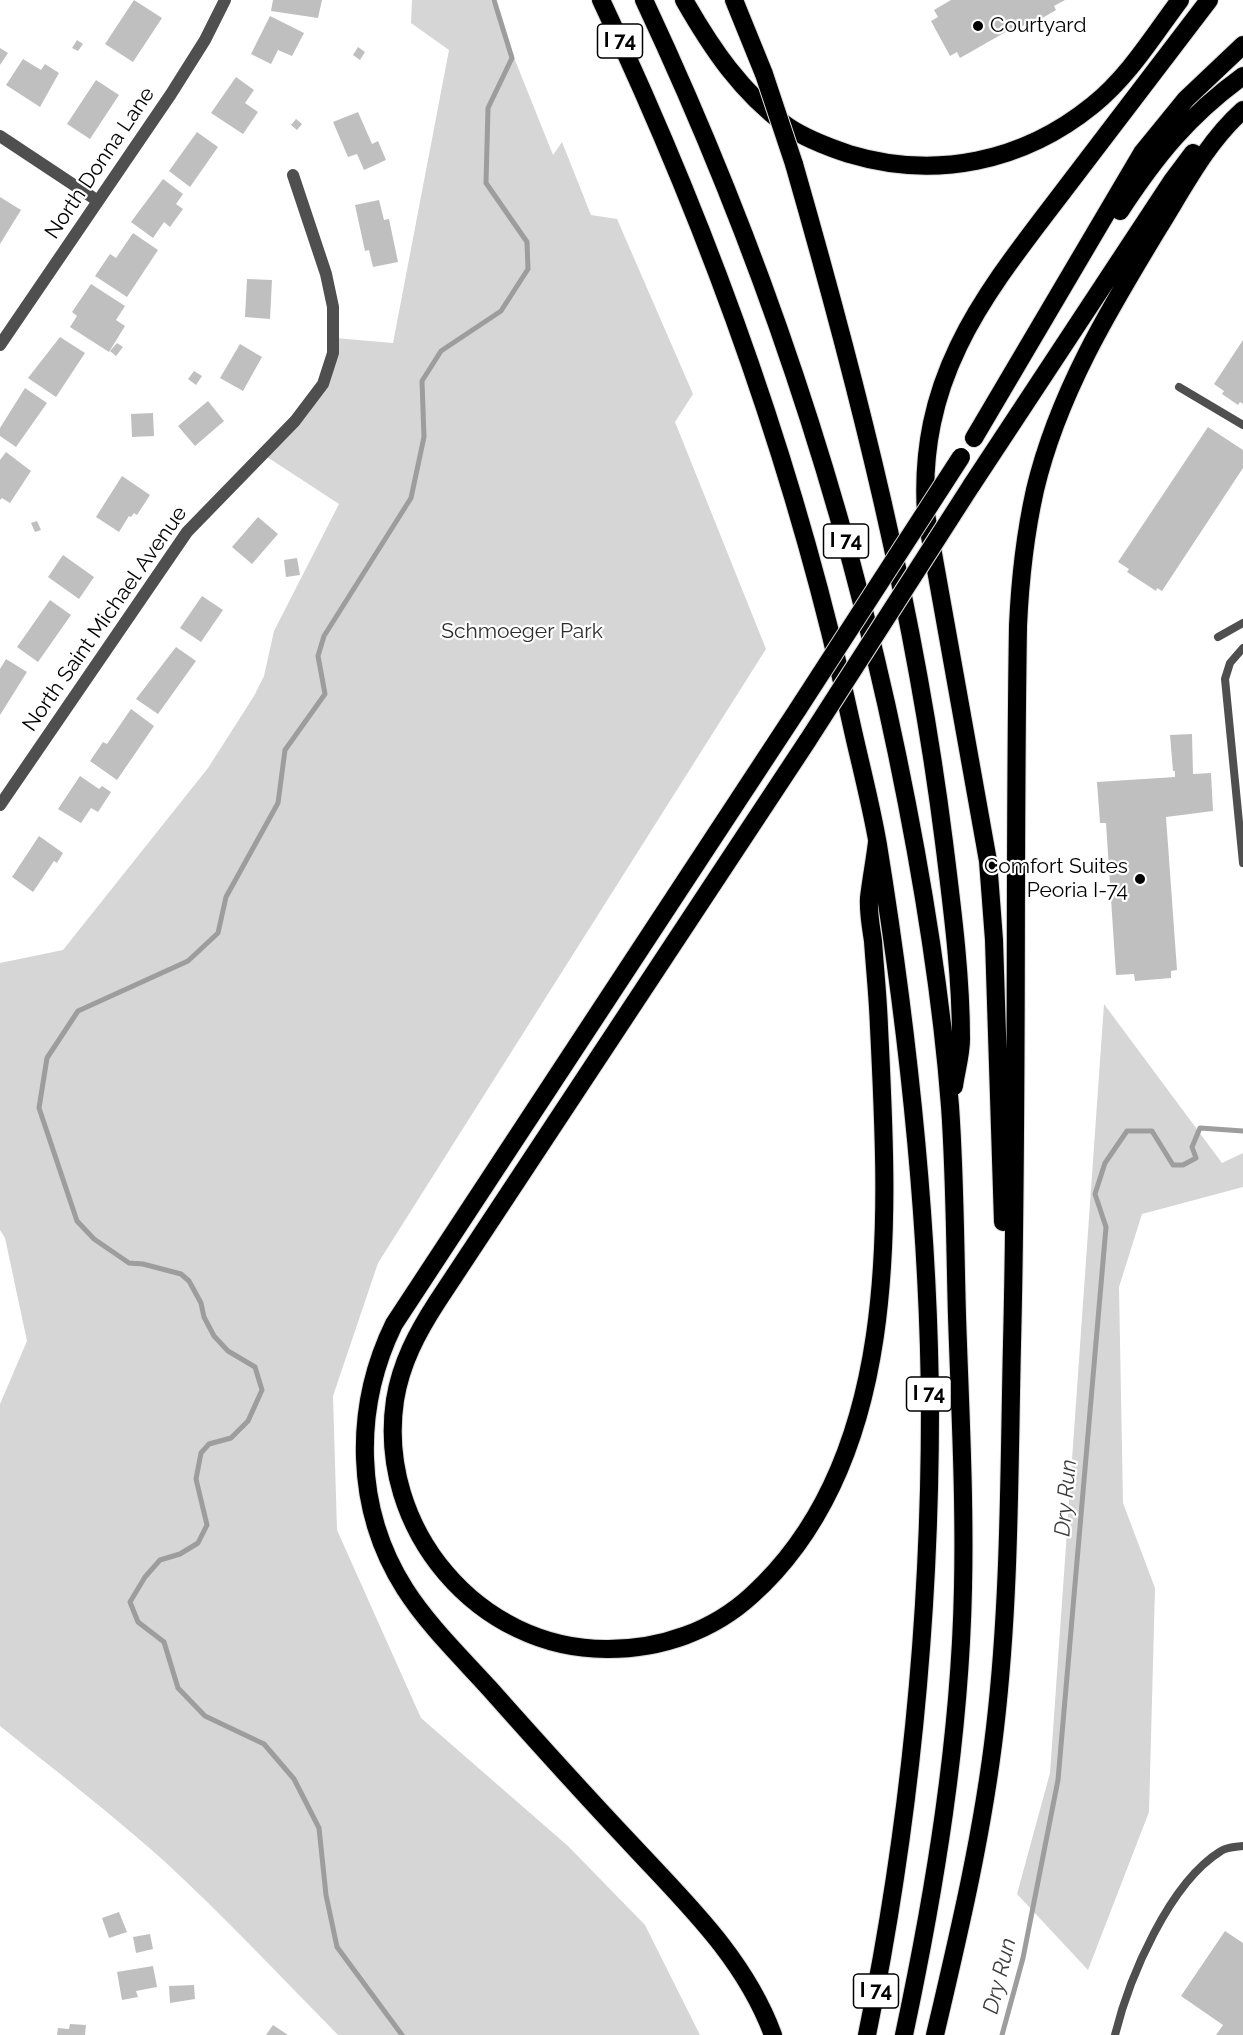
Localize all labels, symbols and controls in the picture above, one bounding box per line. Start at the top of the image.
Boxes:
place label: Courtyard [990,13,1086,39]
marker: Courtyard [971,19,985,33]
road number: I 74 [598,24,642,58]
street label: North Donna Lane [40,82,160,244]
street label: North Saint Michael Avenue [17,502,193,736]
road number: I 74 [824,524,868,558]
park label: Schmoeger Park [441,619,603,645]
place label: Comfort Suites Peoria I-74 [984,854,1128,904]
marker: Comfort Suites Peoria I-74 [1133,872,1147,886]
road number: I 74 [906,1377,952,1411]
water label: Dry Run [1049,1458,1083,1538]
water label: Dry Run [978,1935,1022,2017]
road number: I 74 [854,1974,898,2008]

